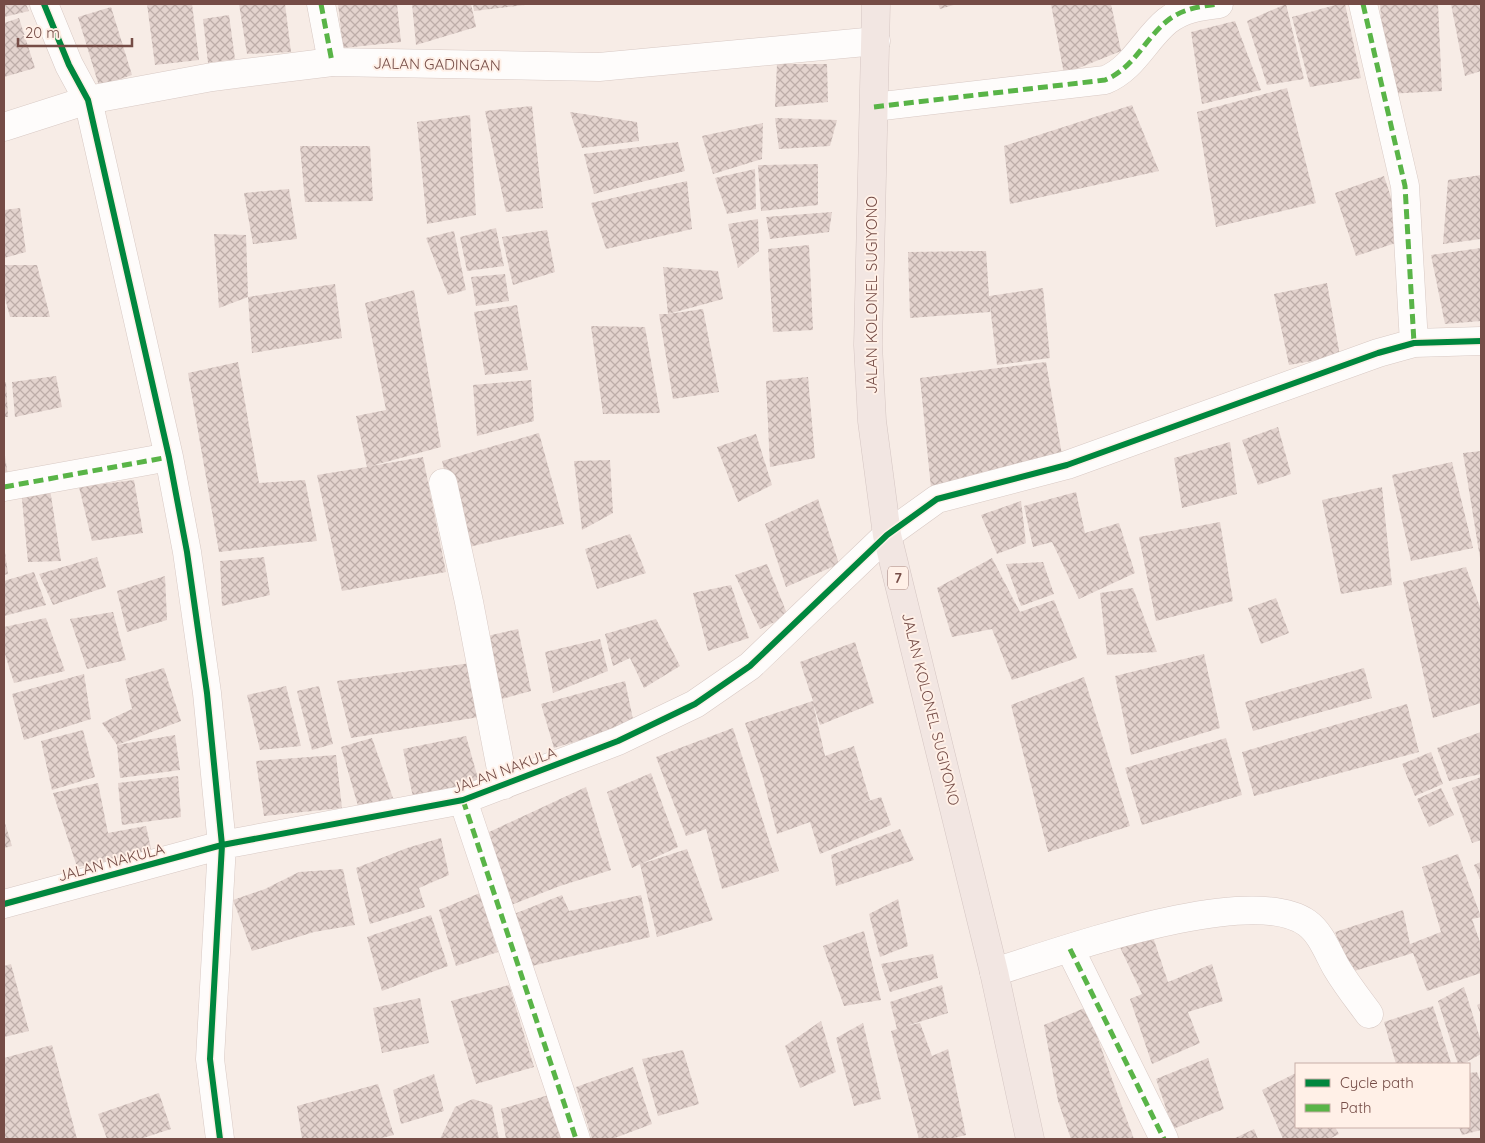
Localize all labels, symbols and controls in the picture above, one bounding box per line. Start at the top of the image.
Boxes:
scale bar [18,15,131,47]
text: 20 m [25,23,60,42]
street label: JALAN GADINGAN [373,53,501,75]
street label: JALAN KOLONEL SUGIYONO [862,196,881,394]
road number: 7 [888,566,908,590]
street label: JALAN KOLONEL SUGIYONO [898,611,964,807]
street label: JALAN NAKULA [449,742,559,798]
street label: JALAN NAKULA [56,839,167,885]
legend [1295,1063,1470,1128]
text: Cycle path [1340,1073,1414,1092]
text: Path [1340,1098,1372,1117]

